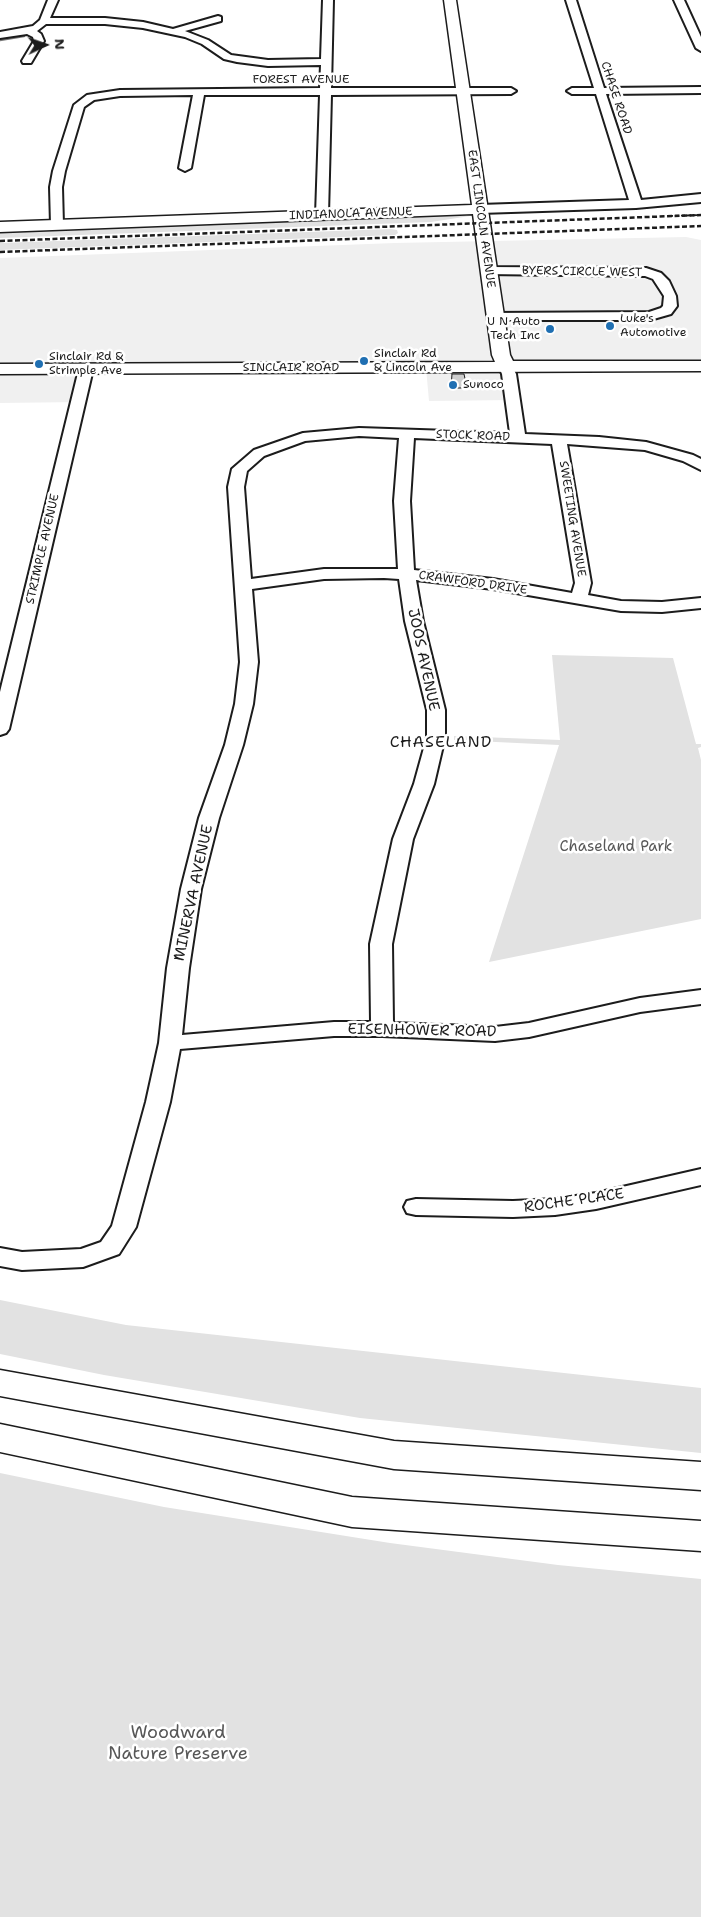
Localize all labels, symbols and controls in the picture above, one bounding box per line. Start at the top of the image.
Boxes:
north arrow [20,20,70,70]
text: N [51,38,69,50]
street label: CHASE ROAD [597,60,635,136]
street label: FOREST AVENUE [253,73,349,87]
street label: EAST LINCOLN AVENUE [464,149,498,289]
street label: INDIANOLA AVENUE [289,205,413,223]
street label: BYERS CIRCLE WEST [522,264,642,280]
place label: Luke's Automotive [620,312,686,340]
place label: U N Auto Tech Inc [487,315,540,343]
marker: Luke's Automotive [604,320,616,332]
marker: U N Auto Tech Inc [544,323,556,335]
place label: Sinclair Rd & Lincoln Ave [374,347,452,375]
place label: Sinclair Rd & Strimple Ave [49,350,123,378]
marker: Sinclair Rd & Lincoln Ave [358,355,370,367]
marker: Sinclair Rd & Strimple Ave [33,358,45,370]
street label: SINCLAIR ROAD [243,361,339,375]
place label: Sunoco [463,378,504,392]
marker: Sunoco [447,379,459,391]
street label: STOCK ROAD [436,428,510,444]
street label: SWEETING AVENUE [556,460,588,578]
street label: STRIMPLE AVENUE [23,492,63,606]
street label: CRAWFORD DRIVE [418,568,528,598]
street label: JOOS AVENUE [403,607,443,713]
district label: CHASELAND [389,733,493,753]
street label: MINERVA AVENUE [171,823,217,963]
park label: Chaseland Park [560,838,672,856]
street label: EISENHOWER ROAD [347,1021,497,1041]
street label: ROCHE PLACE [523,1185,625,1217]
park label: Woodward Nature Preserve [108,1722,248,1765]

